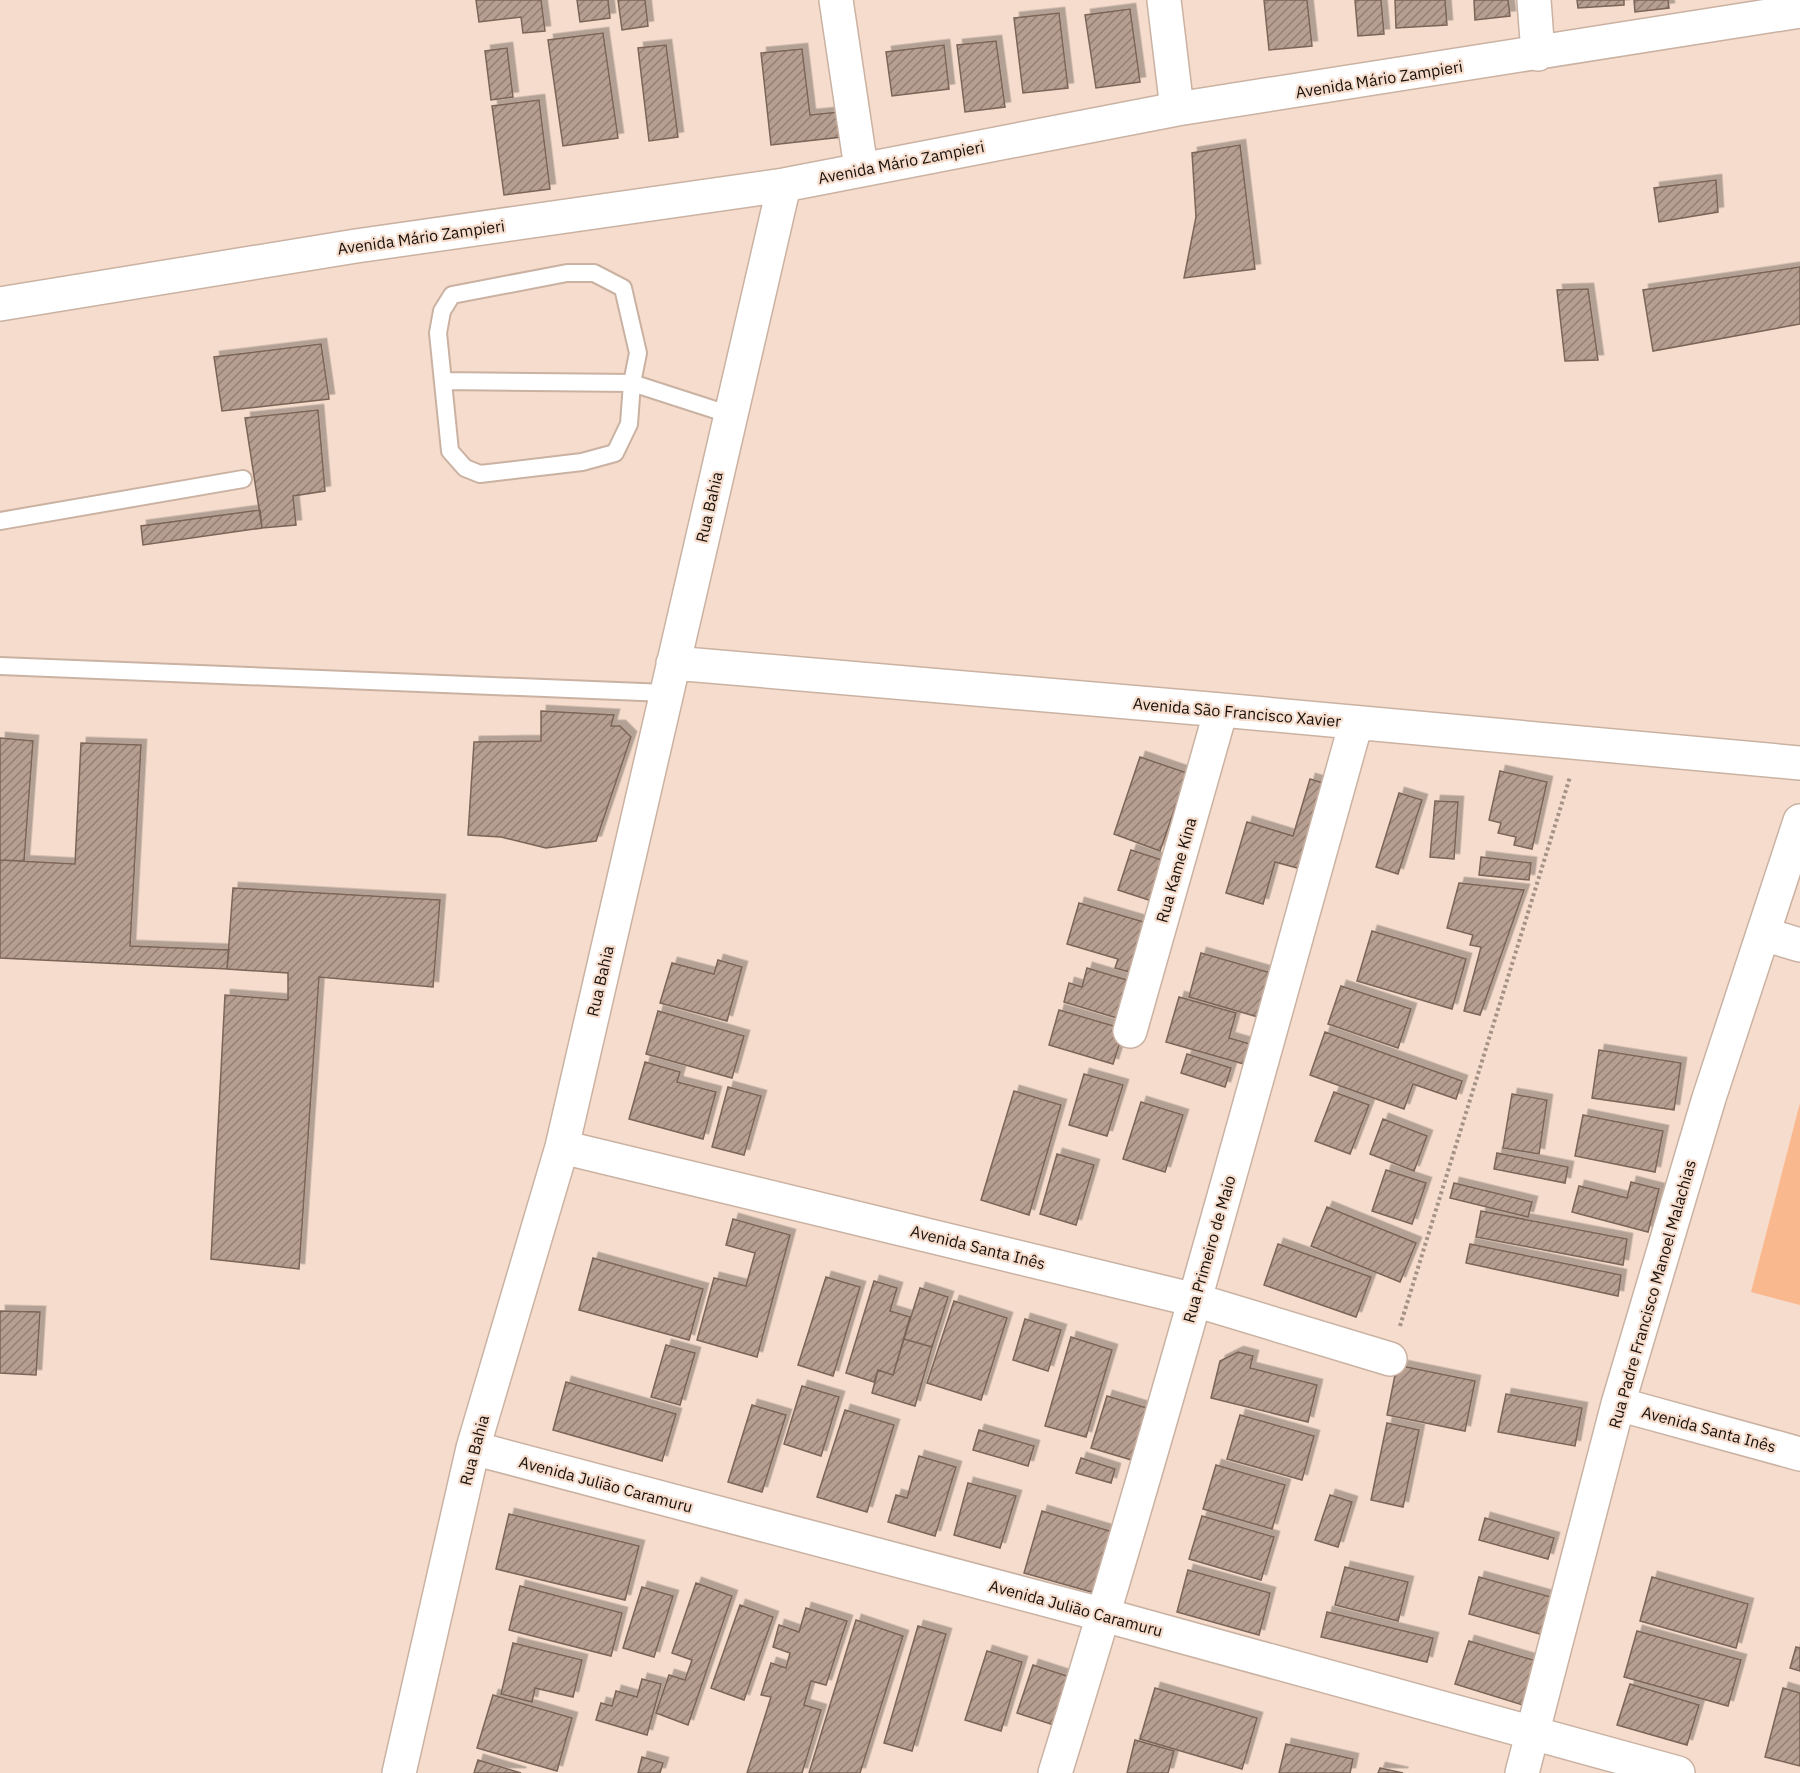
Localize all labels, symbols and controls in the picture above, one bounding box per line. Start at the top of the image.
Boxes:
street label: Avenida Mário Zampieri [1294,56,1464,102]
street label: Avenida Mário Zampieri [816,136,986,188]
street label: Avenida Mário Zampieri [336,215,506,259]
street label: Rua Bahia [691,469,727,544]
street label: Avenida São Francisco Xavier [1132,693,1342,731]
street label: Rua Kame Kina [1151,815,1201,925]
street label: Rua Bahia [582,943,618,1018]
street label: Rua Padre Francisco Manoel Malachias [1604,1157,1700,1431]
street label: Rua Primeiro de Maio [1178,1173,1240,1325]
street label: Avenida Santa Inês [909,1221,1047,1273]
street label: Avenida Santa Inês [1640,1401,1778,1457]
street label: Rua Bahia [455,1412,493,1487]
street label: Avenida Julião Caramuru [517,1451,695,1517]
street label: Avenida Julião Caramuru [987,1575,1165,1641]

